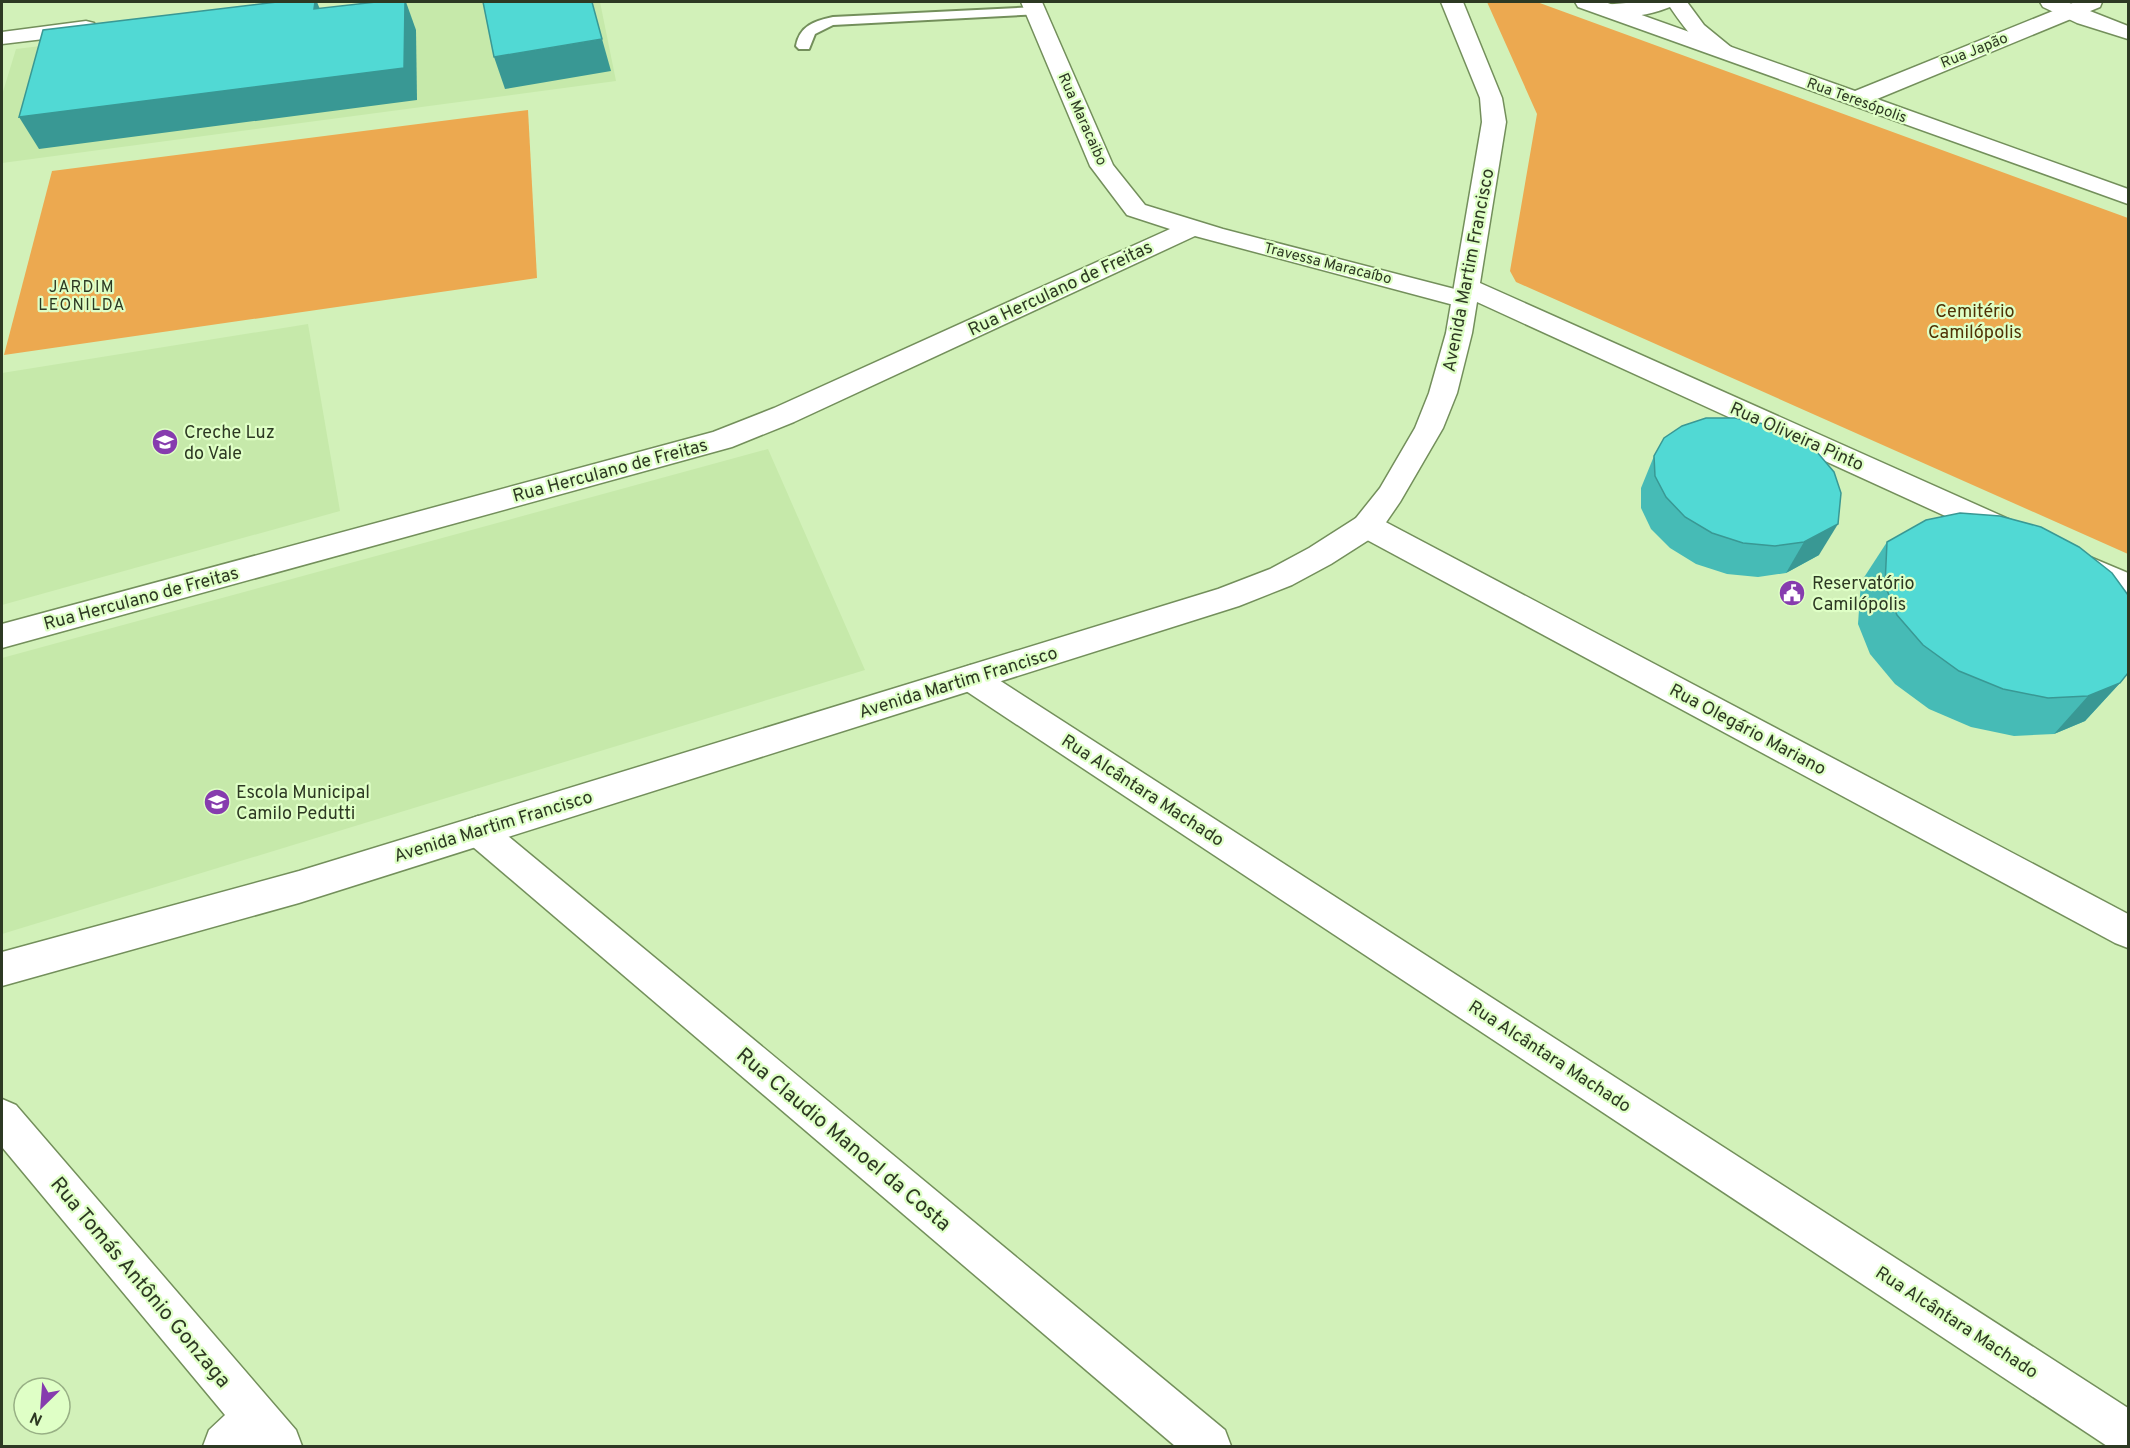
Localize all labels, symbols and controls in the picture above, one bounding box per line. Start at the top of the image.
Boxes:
street label: Rua Japão [1938,29,2011,73]
street label: Rua Maracaibo [1053,70,1110,169]
street label: Rua Teresópolis [1804,74,1909,128]
street label: Avenida Martim Francisco [1438,167,1500,374]
street label: Rua Herculano de Freitas [965,236,1157,342]
street label: Travessa Maracaíbo [1262,239,1394,290]
district label: JARDIM LEONILDA [38,278,126,316]
park label: Cemitério Camilópolis [1928,301,2022,345]
street label: Rua Oliveira Pinto [1726,398,1867,477]
place label: Creche Luz do Vale [184,422,275,466]
school or university icon: Creche Luz do Vale [150,427,180,457]
street label: Rua Herculano de Freitas [510,434,710,509]
street label: Rua Herculano de Freitas [41,562,241,637]
place label: Reservatório Camilópolis [1812,573,1915,617]
public building icon: Reservatório Camilópolis [1777,578,1807,608]
street label: Avenida Martim Francisco [856,642,1061,725]
street label: Rua Olegário Mariano [1665,679,1830,781]
street label: Rua Alcântara Machado [1056,730,1228,853]
place label: Escola Municipal Camilo Pedutti [236,782,370,826]
street label: Avenida Martim Francisco [391,786,596,869]
school or university icon: Escola Municipal Camilo Pedutti [202,787,232,817]
street label: Rua Alcântara Machado [1463,996,1635,1119]
street label: Rua Claudio Manoel da Costa [730,1042,956,1238]
street label: Rua Tomás Antônio Gonzaga [44,1172,236,1394]
street label: Rua Alcântara Machado [1870,1262,2042,1385]
north arrow [12,1376,72,1436]
text: N [27,1406,46,1429]

